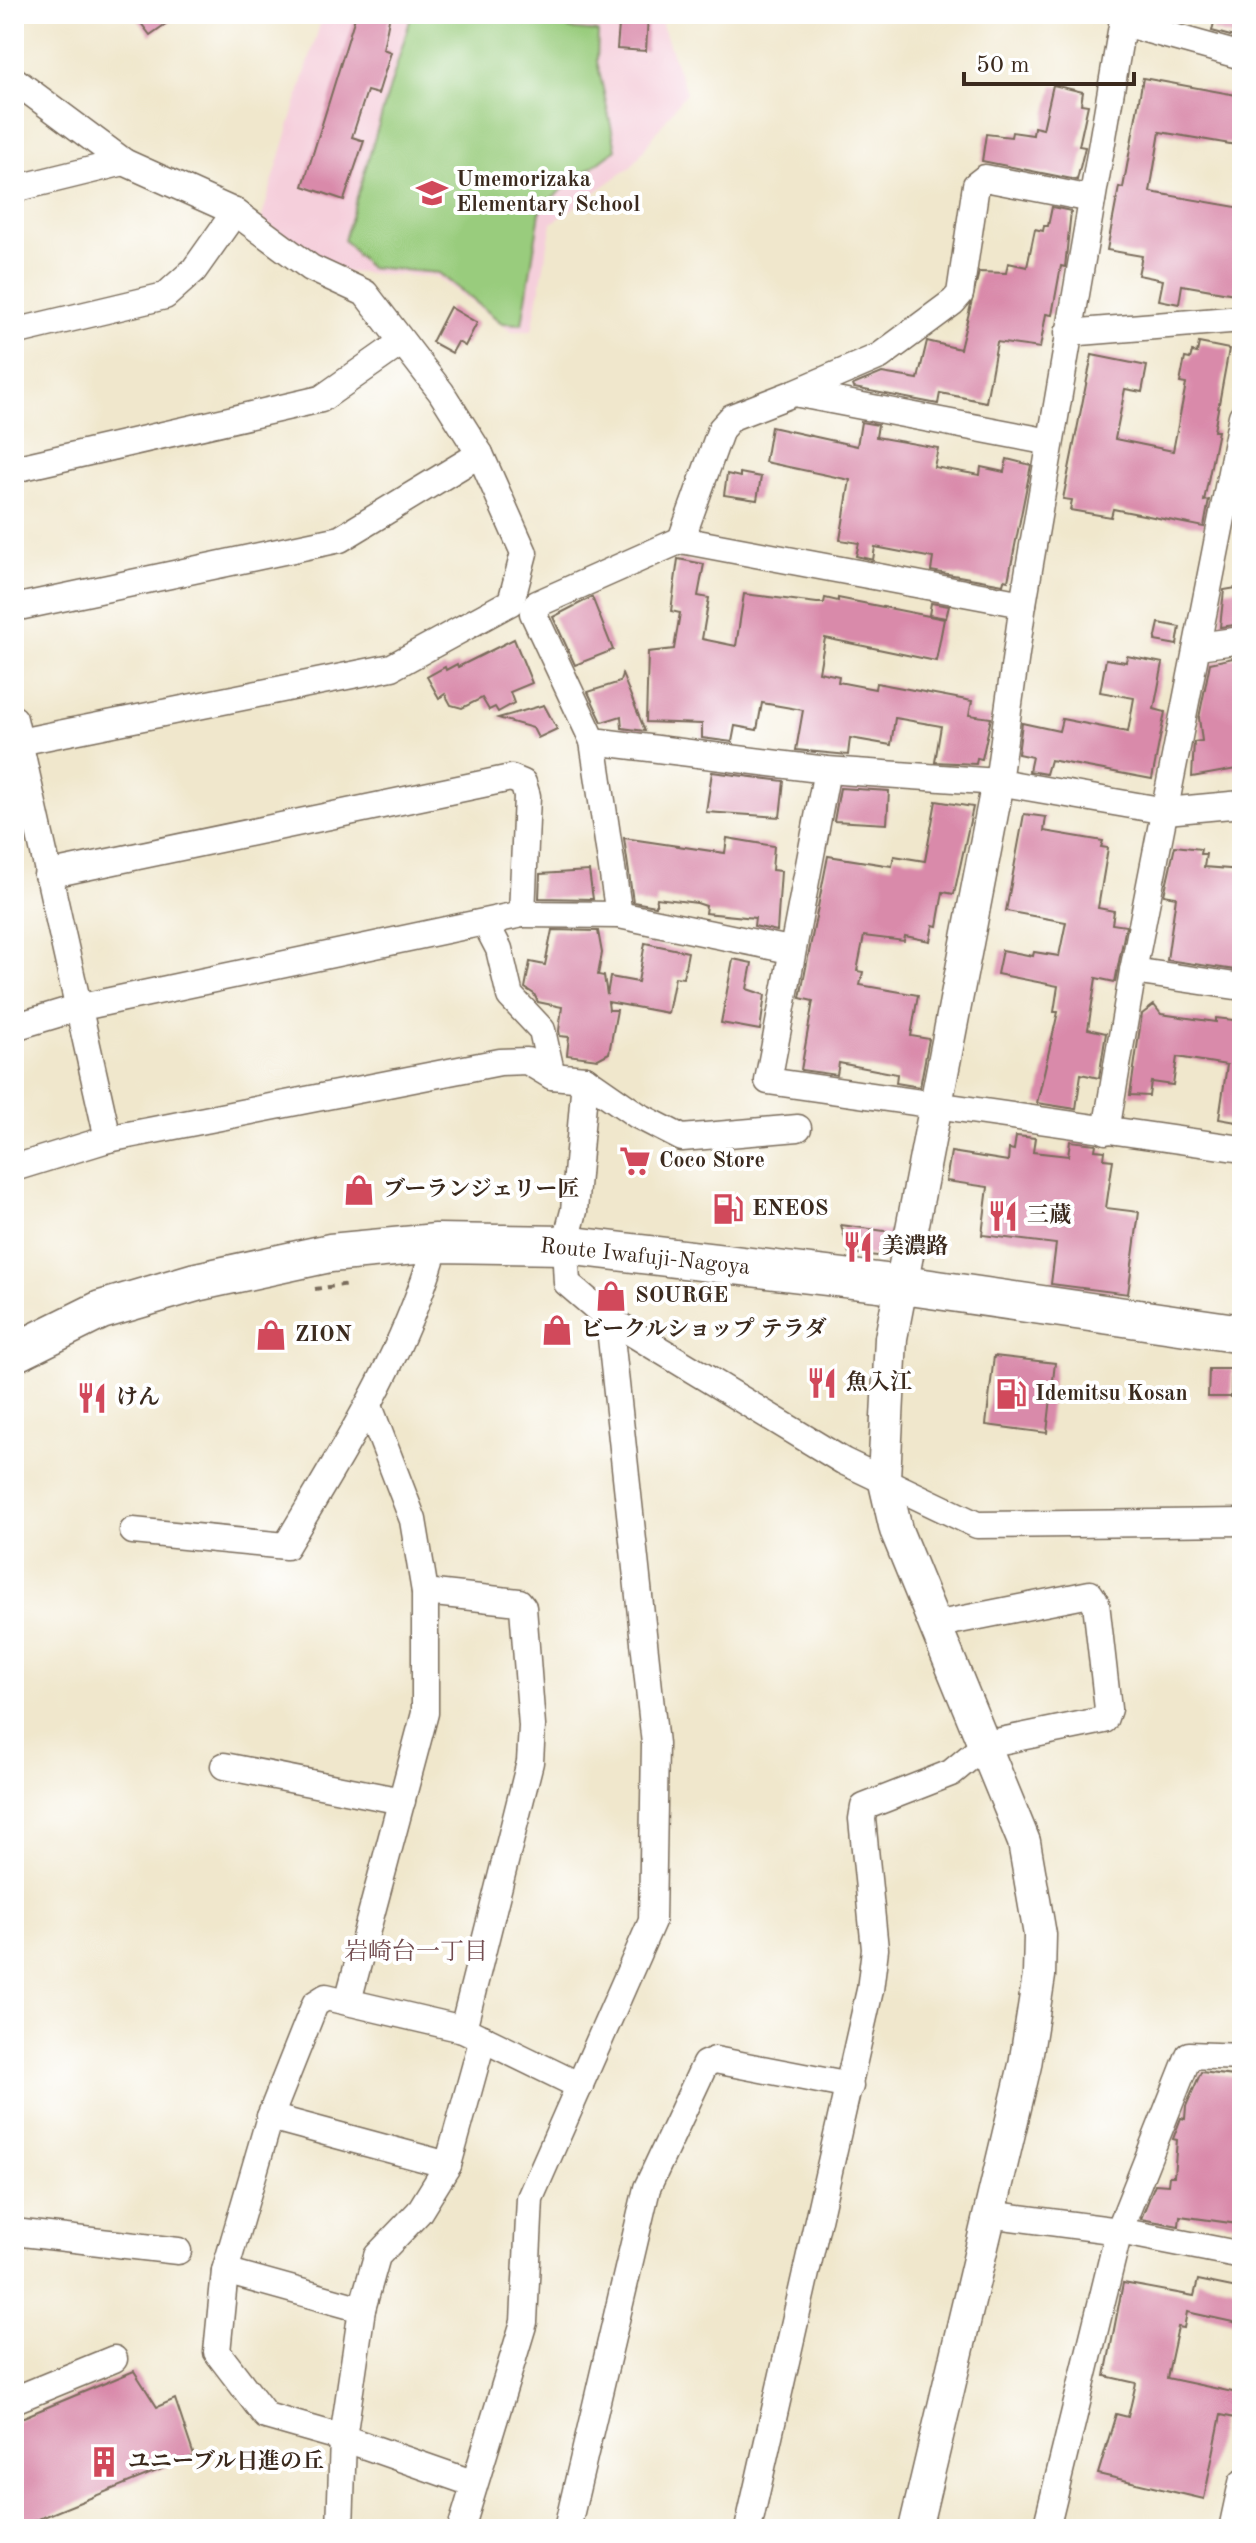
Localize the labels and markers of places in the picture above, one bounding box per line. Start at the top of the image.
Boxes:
place label: Umemorizaka Elementary School [456,169,640,216]
school or university icon: Umemorizaka Elementary School [415,176,449,210]
supermarket icon: Coco Store [618,1144,652,1178]
place label: Coco Store [659,1150,765,1172]
shop icon: ブーランジェリー匠 [342,1173,376,1207]
place label: ブーランジェリー匠 [383,1177,579,1201]
fuel station icon: ENEOS [711,1192,745,1226]
place label: ENEOS [752,1198,828,1220]
restaurant icon: 三蔵 [986,1199,1020,1233]
place label: 三蔵 [1027,1203,1071,1227]
restaurant icon: 美濃路 [841,1230,875,1264]
place label: 美濃路 [882,1234,948,1258]
shop icon: SOURGE [594,1279,628,1313]
place label: SOURGE [635,1285,728,1307]
shop icon: ビークルショップ テラダ [540,1313,574,1347]
place label: ビークルショップ テラダ [581,1317,826,1341]
shop icon: ZION [254,1318,288,1352]
place label: ZION [295,1324,352,1346]
restaurant icon: 魚入江 [805,1366,839,1400]
place label: 魚入江 [846,1369,912,1394]
fuel station icon: Idemitsu Kosan [994,1377,1028,1411]
restaurant icon: けん [75,1381,109,1415]
place label: Idemitsu Kosan [1035,1383,1188,1405]
place label: けん [116,1386,160,1409]
building icon: ユニーブル日進の丘 [87,2445,121,2479]
place label: ユニーブル日進の丘 [128,2449,324,2473]

